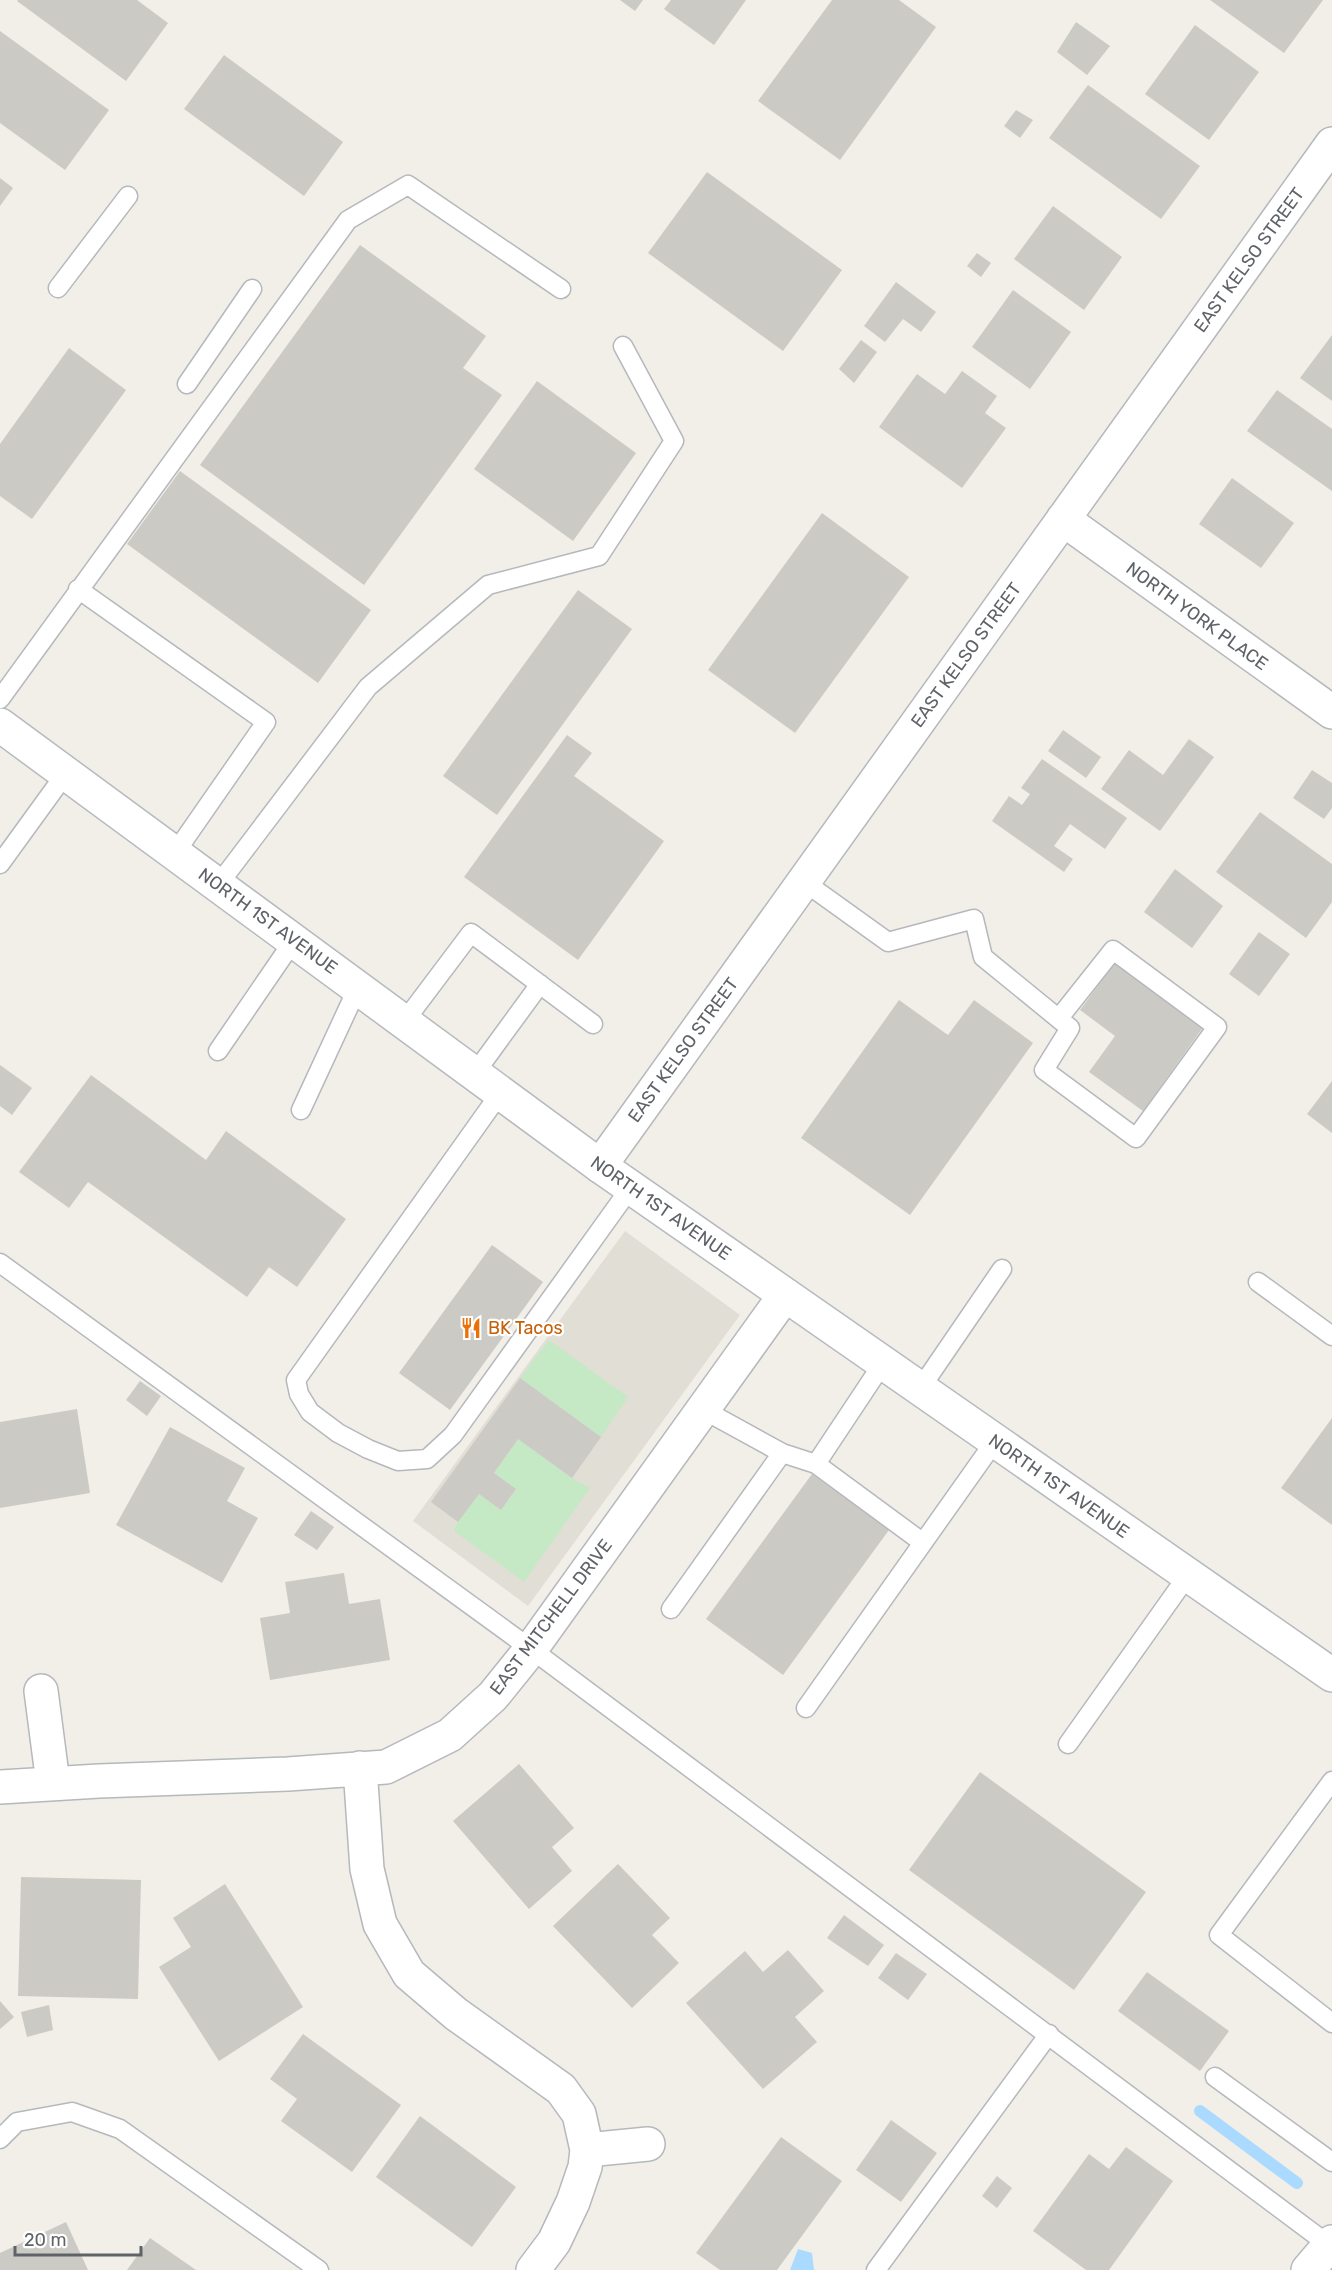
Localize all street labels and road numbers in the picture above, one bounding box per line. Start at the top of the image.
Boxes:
street label: EAST KELSO STREET [1189,183,1309,337]
street label: NORTH YORK PLACE [1122,557,1272,675]
street label: EAST KELSO STREET [906,578,1026,732]
street label: NORTH 1ST AVENUE [194,863,342,979]
street label: EAST KELSO STREET [623,973,743,1127]
street label: NORTH 1ST AVENUE [586,1151,736,1265]
street label: NORTH 1ST AVENUE [984,1429,1134,1543]
street label: EAST MITCHELL DRIVE [485,1535,617,1699]

